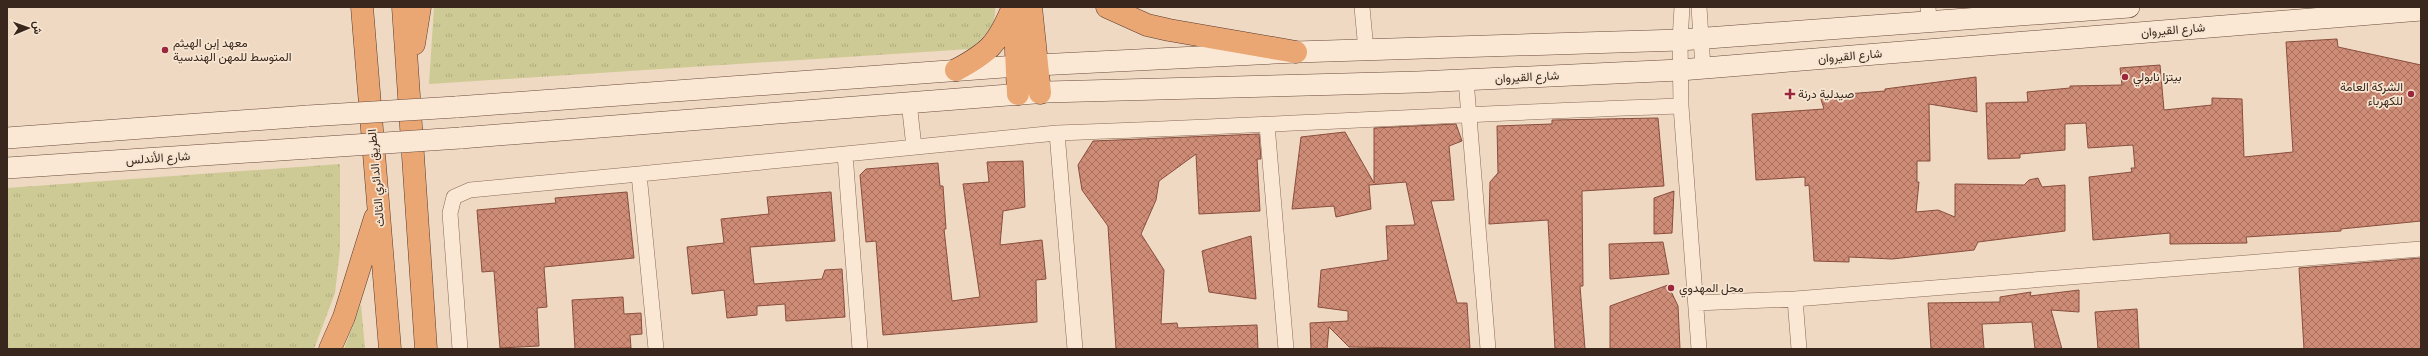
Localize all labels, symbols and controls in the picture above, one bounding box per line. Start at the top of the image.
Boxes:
north arrow [8,8,48,48]
street label: شارع القيروان [2140,19,2206,42]
text: ش [31,21,45,35]
place label: معهد إبن الهيثم المتوسط للمهن الهندسية [173,35,291,65]
marker: معهد إبن الهيثم المتوسط للمهن الهندسية [160,45,170,55]
street label: شارع القيروان [1817,45,1883,68]
street label: شارع القيروان [1494,67,1560,88]
place label: بيتزا نابولي [2133,69,2182,87]
marker: بيتزا نابولي [2120,72,2130,82]
place label: الشركة العامة للكهرباء [2340,79,2403,109]
place label: صيدلية درنة [1798,86,1854,102]
marker: صيدلية درنة [1785,89,1795,99]
marker: الشركة العامة للكهرباء [2406,89,2416,99]
street label: الطريق الدائري الثالث [364,128,390,228]
street label: شارع الأندلس [125,148,191,169]
place label: محل المهدوي [1679,280,1744,298]
marker: محل المهدوي [1666,283,1676,293]

